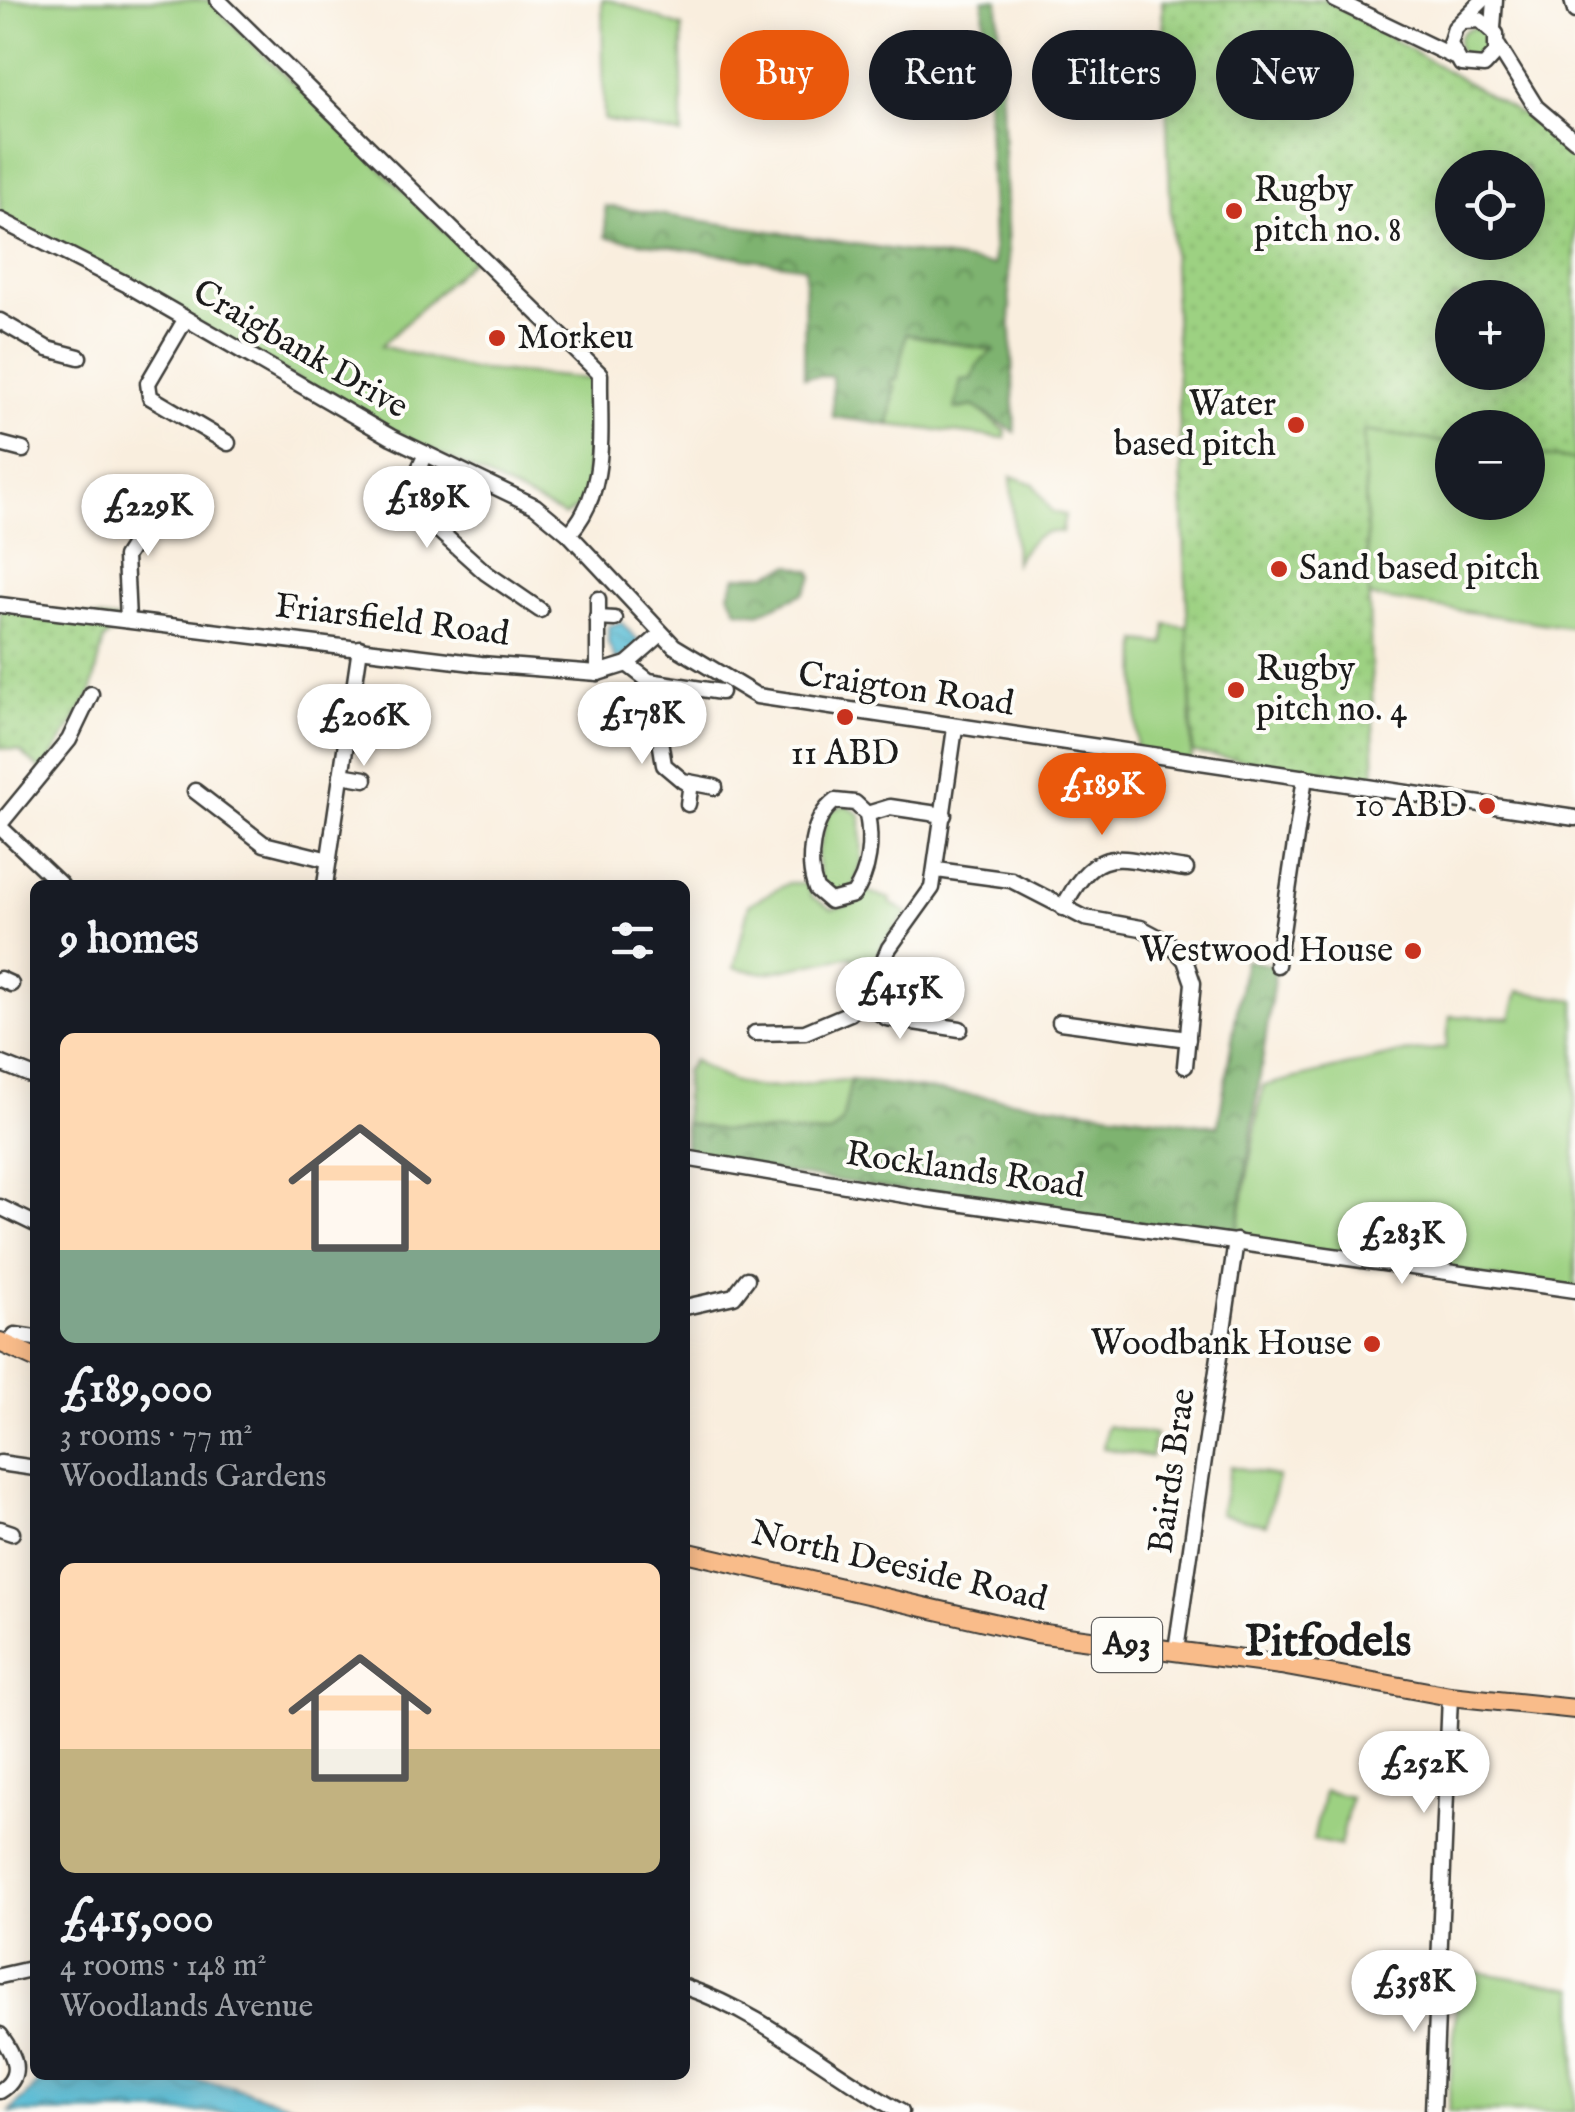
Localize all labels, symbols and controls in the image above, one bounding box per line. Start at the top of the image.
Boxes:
chip: Buy [720,30,849,120]
chip: Rent [869,30,1012,120]
chip: Filters [1032,30,1196,120]
chip: New [1216,30,1354,120]
map controls [1435,150,1545,520]
button: locate [1435,150,1545,260]
place label: Rugby pitch no. 8 [1254,169,1402,254]
marker: Rugby pitch no. 8 [1223,200,1245,222]
street label: Craigbank Drive [184,270,416,430]
button: + [1435,280,1545,390]
place label: Morkeu [517,316,634,361]
marker: Morkeu [486,327,508,349]
place label: Water based pitch [1114,383,1276,468]
button: − [1435,410,1545,520]
marker: Water based pitch [1285,414,1307,436]
pin: £189K [357,466,497,551]
pin: £229K [78,474,218,559]
text: £189K [385,478,469,519]
text: £229K [103,486,193,527]
place label: Sand based pitch [1299,547,1540,592]
marker: Sand based pitch [1268,558,1290,580]
street label: Friarsfield Road [272,584,512,658]
place label: Rugby pitch no. 4 [1256,648,1407,733]
street label: Craigton Road [795,653,1017,727]
marker: Rugby pitch no. 4 [1225,679,1247,701]
pin: £178K [572,682,712,767]
pin: £206K [294,684,434,769]
text: £178K [600,694,684,735]
text: £206K [319,696,409,737]
marker: 11 ABD [834,706,856,728]
place label: 11 ABD [791,732,899,777]
pin: £189K [1032,753,1172,838]
text: £189K [1060,765,1144,806]
place label: 10 ABD [1355,784,1467,829]
marker: 10 ABD [1476,795,1498,817]
icon: filters [605,913,660,968]
text: 9 homes [60,914,199,967]
place label: Westwood House [1139,929,1393,974]
marker: Westwood House [1402,940,1424,962]
pin: £415K [830,957,970,1042]
text: £415K [858,969,942,1010]
icon: home [270,1098,450,1278]
street label: Rocklands Road [843,1132,1087,1210]
pin: £283K [1332,1202,1472,1287]
text: £283K [1360,1214,1444,1255]
place label: Woodbank House [1090,1322,1352,1367]
marker: Woodbank House [1361,1333,1383,1355]
text: £189,000 [60,1363,213,1416]
street label: Bairds Brae [1139,1386,1207,1556]
text: 3 rooms · 77 m² [60,1416,253,1457]
text: Woodlands Gardens [60,1457,326,1498]
street label: North Deeside Road [747,1511,1052,1623]
district label: Pitfodels [1245,1614,1411,1671]
road number: A93 [1092,1618,1162,1672]
icon: home [270,1628,450,1808]
pin: £252K [1354,1731,1494,1816]
text: £252K [1381,1743,1467,1784]
text: £415,000 [60,1893,214,1946]
text: 4 rooms · 148 m² [60,1946,267,1987]
pin: £358K [1344,1950,1484,2035]
text: £358K [1373,1962,1455,2003]
text: Woodlands Avenue [60,1987,313,2028]

